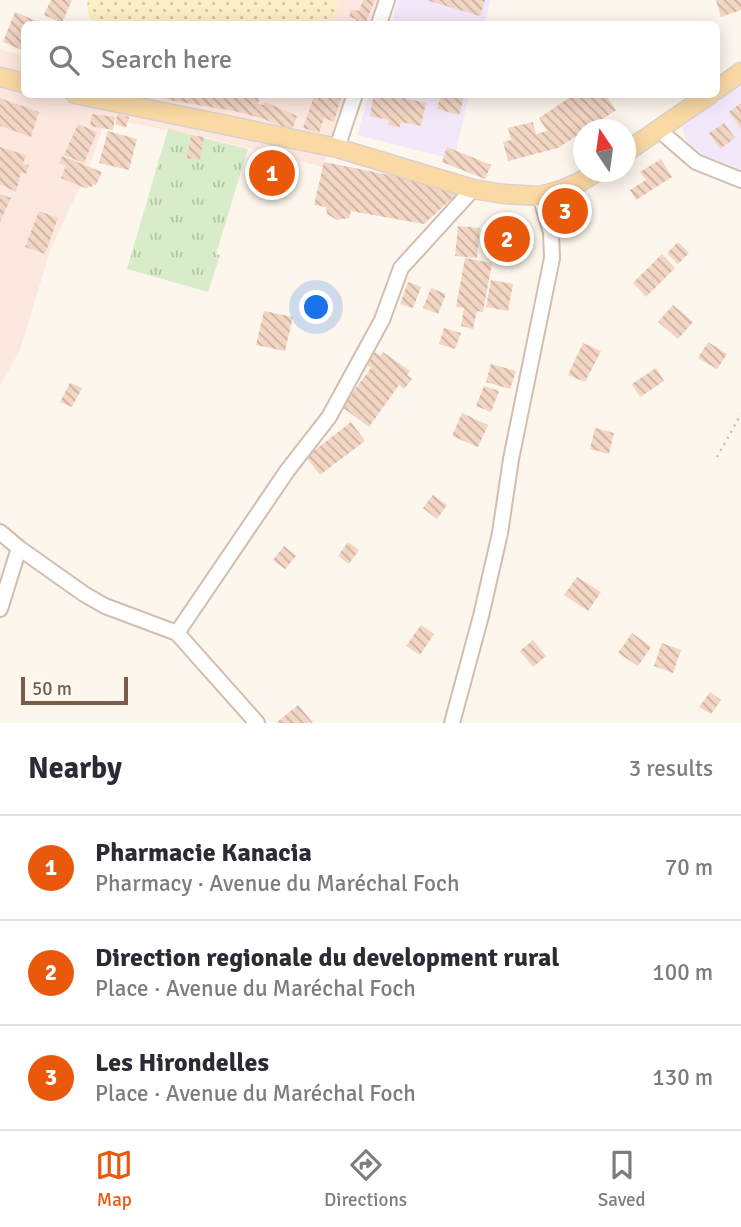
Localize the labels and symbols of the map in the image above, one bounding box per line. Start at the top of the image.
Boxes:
north arrow [573,119,636,182]
pin: 1 [249,147,295,199]
pin: 3 [542,185,588,237]
pin: 2 [484,213,530,265]
your location [299,290,333,324]
scale bar [21,674,128,706]

